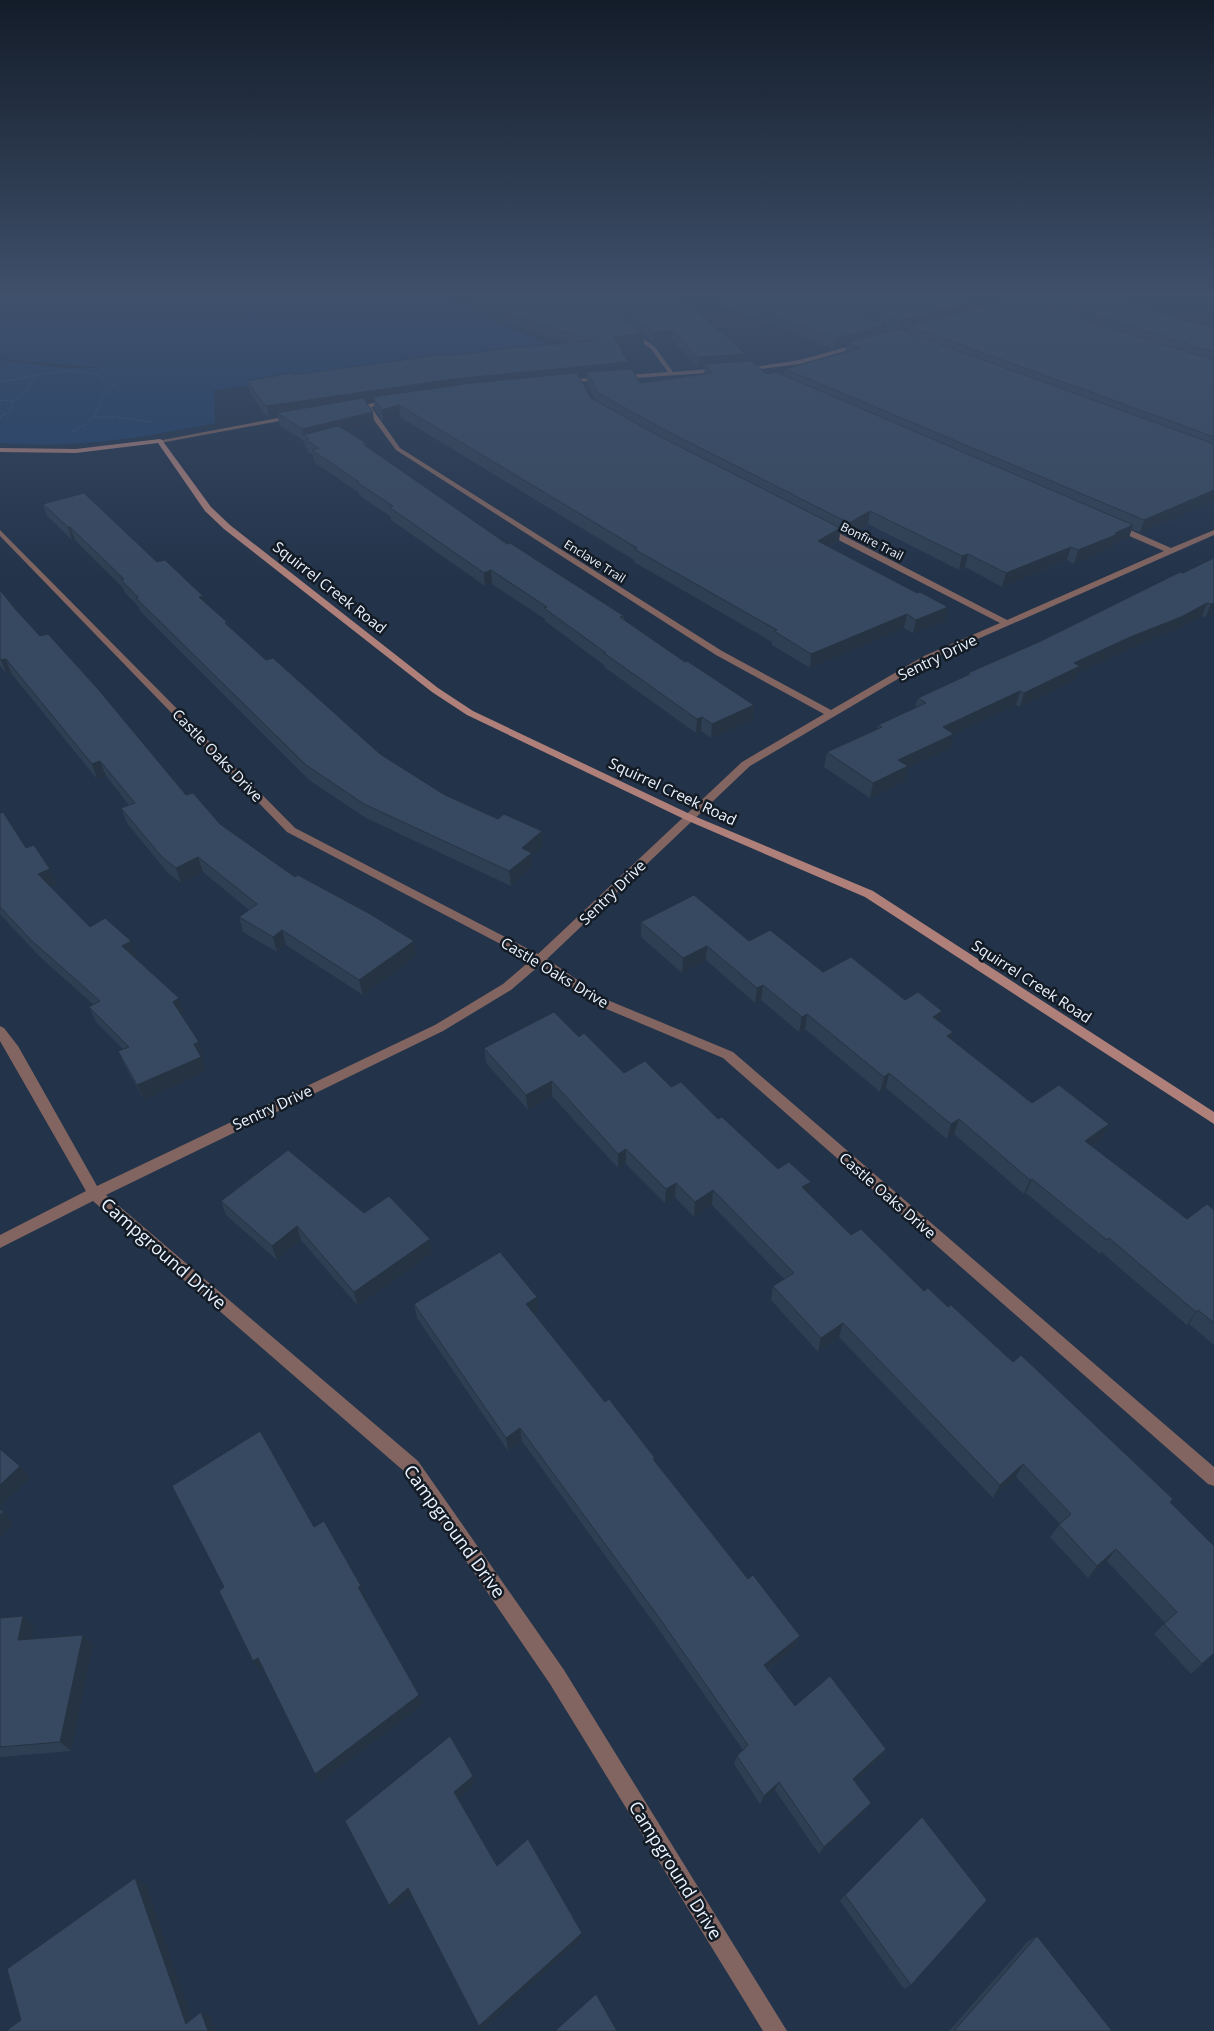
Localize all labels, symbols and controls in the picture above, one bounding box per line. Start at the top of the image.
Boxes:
street label: Bonfire Trail [838,518,906,564]
street label: Enclave Trail [561,535,629,587]
street label: Squirrel Creek Road [269,536,391,638]
street label: Sentry Drive [894,629,980,685]
street label: Castle Oaks Drive [168,704,268,806]
street label: Squirrel Creek Road [606,753,740,829]
street label: Sentry Drive [574,855,650,929]
street label: Castle Oaks Drive [498,932,612,1012]
street label: Squirrel Creek Road [968,935,1096,1027]
street label: Sentry Drive [229,1080,315,1134]
street label: Castle Oaks Drive [835,1147,941,1243]
street label: Campground Drive [96,1192,232,1314]
street label: Campground Drive [399,1460,511,1602]
street label: Campground Drive [624,1796,728,1944]

